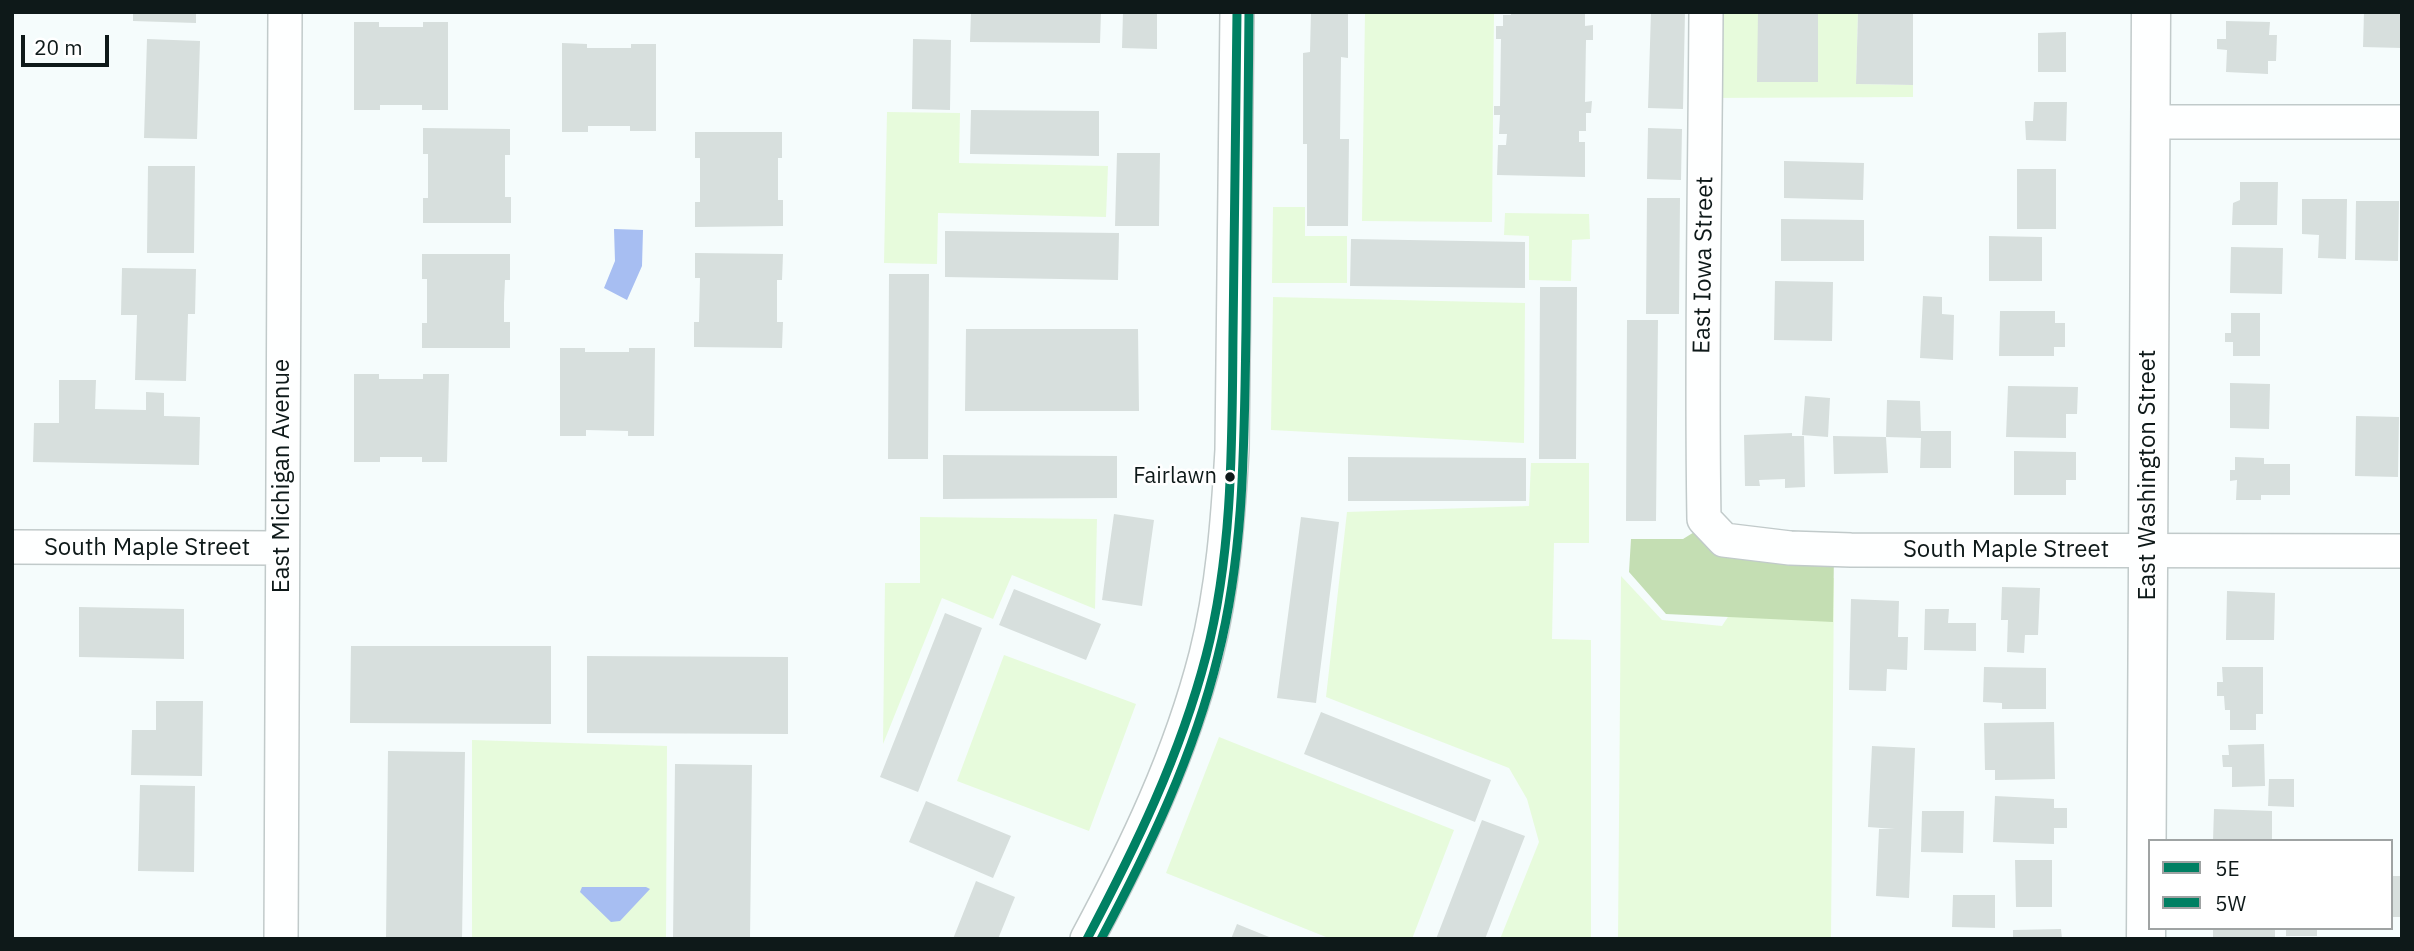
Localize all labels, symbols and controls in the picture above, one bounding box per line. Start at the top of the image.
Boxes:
scale bar [24,21,112,65]
text: 20 m [34,33,83,61]
street label: East Iowa Street [1688,176,1720,354]
street label: East Washington Street [2134,350,2162,600]
street label: East Michigan Avenue [268,359,296,593]
place label: Fairlawn [1133,464,1217,490]
marker: Fairlawn [1223,470,1237,484]
street label: South Maple Street [44,534,250,562]
street label: South Maple Street [1903,536,2109,564]
legend [2148,839,2393,930]
text: 5E [2215,854,2240,882]
text: 5W [2215,889,2246,917]

